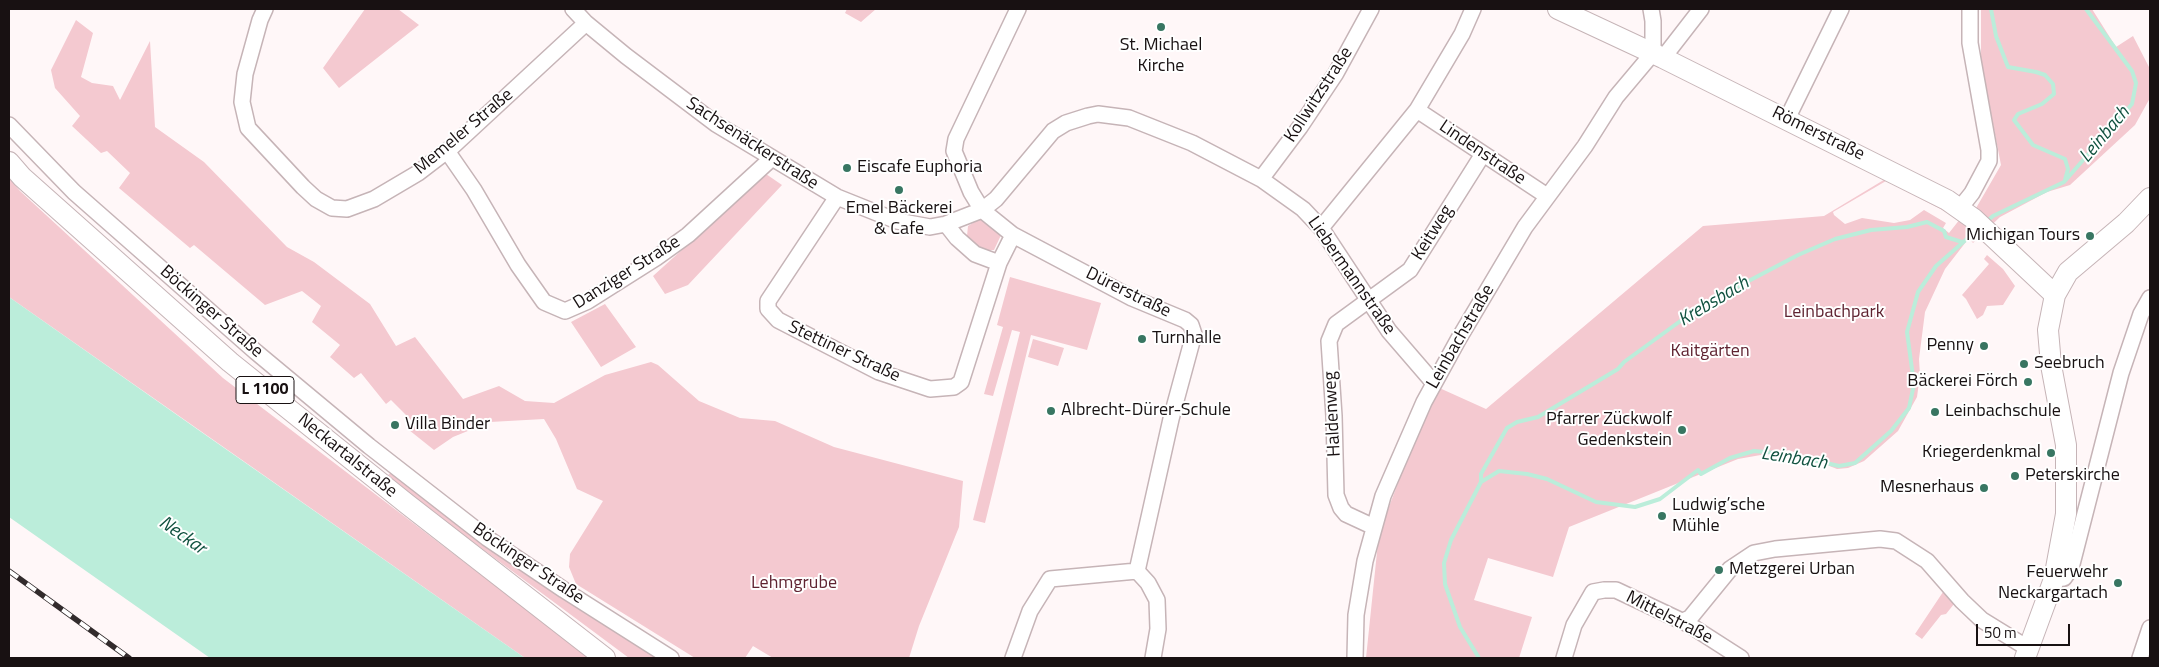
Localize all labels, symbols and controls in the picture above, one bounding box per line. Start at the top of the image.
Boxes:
marker: St. Michael Kirche [1155,21,1167,33]
place label: St. Michael Kirche [1120,35,1202,78]
street label: Kollwitzstraße [1280,43,1358,147]
street label: Memeler Straße [410,84,518,180]
street label: Sachsenäckerstraße [682,93,822,195]
street label: Römerstraße [1768,102,1868,166]
water label: Leinbach [2075,102,2135,168]
street label: Lindenstraße [1435,116,1529,190]
place label: Eiscafe Euphoria [857,157,982,179]
marker: Eiscafe Euphoria [841,162,853,174]
marker: Emel Bäckerei & Cafe [893,184,905,196]
place label: Emel Bäckerei & Cafe [846,198,952,240]
street label: Keitweg [1408,201,1458,265]
street label: Liebermannstraße [1302,213,1400,339]
place label: Michigan Tours [1966,225,2080,247]
marker: Michigan Tours [2084,230,2096,242]
street label: Danziger Straße [570,232,684,314]
street label: Böckinger Straße [155,261,267,363]
street label: Dürerstraße [1082,263,1174,323]
water label: Krebsbach [1675,272,1753,332]
street label: Leinbachstraße [1423,281,1499,393]
park label: Leinbachpark [1784,302,1884,324]
street label: Stettiner Straße [785,317,903,387]
place label: Turnhalle [1152,328,1221,350]
marker: Turnhalle [1136,333,1148,345]
place label: Penny [1926,335,1974,357]
marker: Penny [1978,340,1990,352]
park label: Kaitgärten [1670,341,1750,363]
place label: Seebruch [2034,353,2105,375]
marker: Seebruch [2018,358,2030,370]
street label: Haldenweg [1320,371,1346,457]
place label: Bäckerei Förch [1907,371,2018,393]
road number: L 1100 [236,376,294,404]
marker: Bäckerei Förch [2022,376,2034,388]
place label: Albrecht-Dürer-Schule [1061,400,1231,422]
place label: Leinbachschule [1945,401,2061,423]
marker: Albrecht-Dürer-Schule [1045,405,1057,417]
marker: Leinbachschule [1929,406,1941,418]
street label: Neckartalstraße [293,409,401,503]
place label: Pfarrer Zückwolf Gedenkstein [1546,409,1672,452]
place label: Villa Binder [405,414,490,436]
marker: Villa Binder [389,419,401,431]
marker: Pfarrer Zückwolf Gedenkstein [1676,424,1688,436]
place label: Kriegerdenkmal [1922,442,2041,464]
water label: Leinbach [1759,443,1829,475]
marker: Kriegerdenkmal [2045,447,2057,459]
place label: Peterskirche [2025,465,2120,487]
marker: Peterskirche [2009,470,2021,482]
place label: Mesnerhaus [1880,477,1974,499]
marker: Mesnerhaus [1978,482,1990,494]
place label: Ludwig’sche Mühle [1672,495,1765,538]
marker: Ludwig’sche Mühle [1656,510,1668,522]
water label: Neckar [154,512,210,560]
street label: Böckinger Straße [468,519,588,609]
place label: Metzgerei Urban [1729,559,1855,581]
place label: Feuerwehr Neckargartach [1998,562,2108,604]
marker: Metzgerei Urban [1713,564,1725,576]
park label: Lehmgrube [751,573,837,595]
marker: Feuerwehr Neckargartach [2112,577,2124,589]
street label: Mittelstraße [1622,587,1716,649]
scale bar [1979,614,2073,646]
text: 50 m [1984,621,2017,644]

